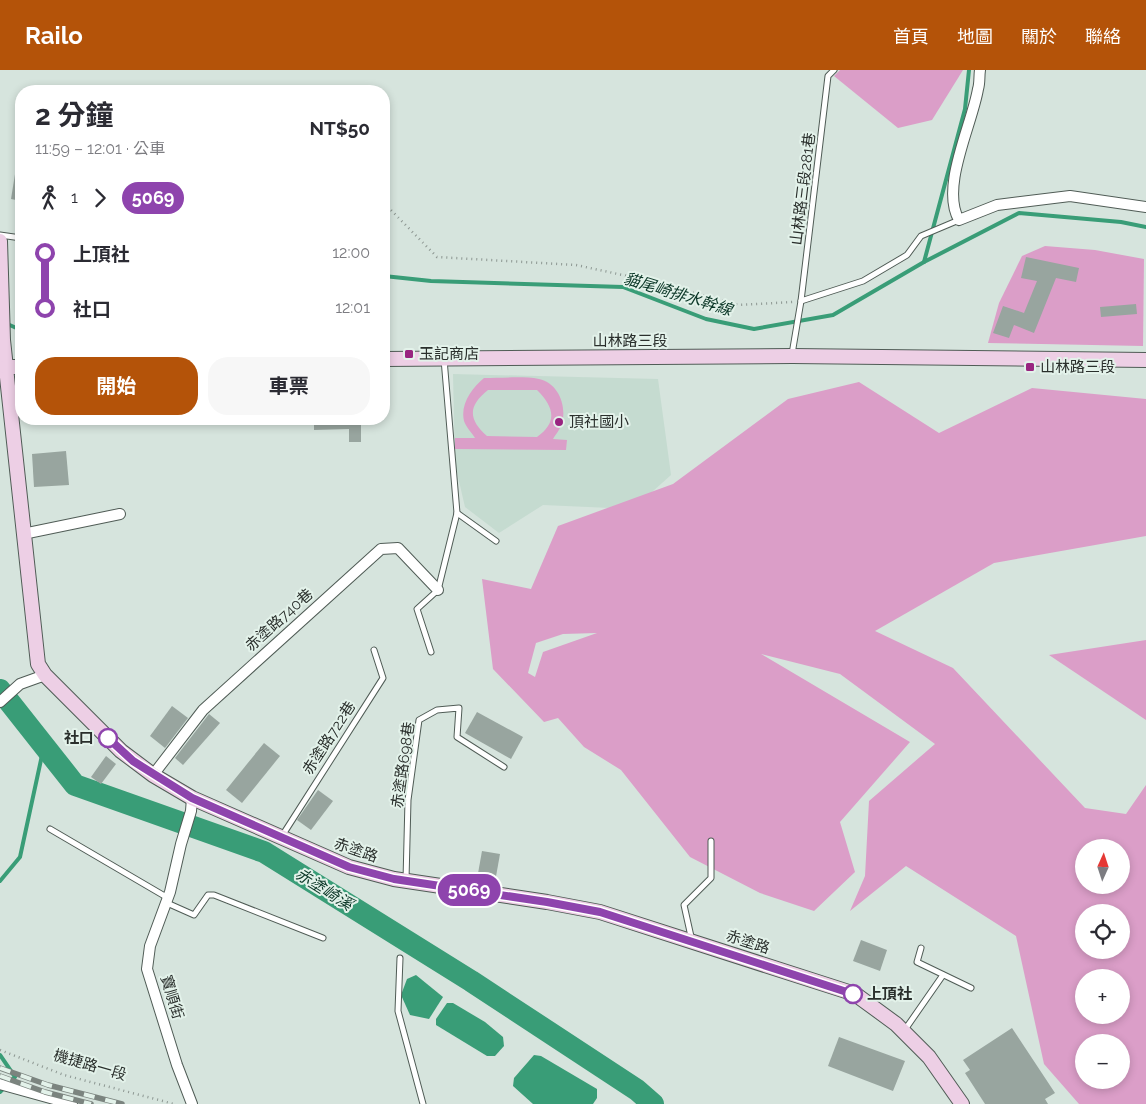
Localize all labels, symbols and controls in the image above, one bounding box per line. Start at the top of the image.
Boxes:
text: Railo [25,21,83,50]
text: 首頁 [893,26,929,47]
text: 地圖 [957,26,993,47]
text: 關於 [1021,26,1057,47]
text: 聯絡 [1085,26,1121,47]
text: 2 分鐘 [35,99,114,132]
text: NT$50 [310,117,370,139]
street label: 山林路三段281巷 [787,132,819,246]
text: 11:59 – 12:01 · 公車 [35,139,165,158]
icon: walk [35,184,63,212]
icon: forward [86,184,114,212]
text: 5069 [132,187,174,208]
text: 1 [71,188,78,207]
text: 上頂社 [73,243,130,265]
text: 12:00 [332,243,370,262]
water label: 貓尾崎排水幹線 [622,269,736,320]
text: 社口 [73,298,111,320]
text: 12:01 [335,298,370,317]
street label: 山林路三段 [592,332,668,350]
place label: 玉記商店 [419,345,479,363]
marker: 玉記商店 [403,348,415,360]
button: 開始 [35,357,198,415]
button: 車票 [208,357,370,415]
place label: 山林路三段 [1040,358,1115,376]
marker: 山林路三段 [1024,361,1036,373]
place label: 頂社國小 [569,413,629,431]
marker: 頂社國小 [553,416,565,428]
street label: 赤塗路740巷 [242,585,316,655]
street label: 赤塗路722巷 [299,698,359,778]
street label: 赤塗路698巷 [388,721,418,809]
marker: 社口 [98,728,118,748]
place label: 社口 [64,729,94,747]
street label: 赤塗路 [332,834,380,866]
north arrow [1075,839,1130,894]
map controls [1075,839,1130,1089]
water label: 赤塗崎溪 [292,864,358,915]
line badge: 5069 [434,874,504,906]
text: 5069 [448,879,490,900]
button: locate [1075,904,1130,959]
street label: 赤塗路 [724,926,772,958]
button: + [1075,969,1130,1024]
street label: 寶順街 [157,973,187,1021]
marker: 上頂社 [843,984,863,1004]
place label: 上頂社 [867,985,912,1003]
button: − [1075,1034,1130,1089]
street label: 機捷路一段 [51,1046,129,1084]

